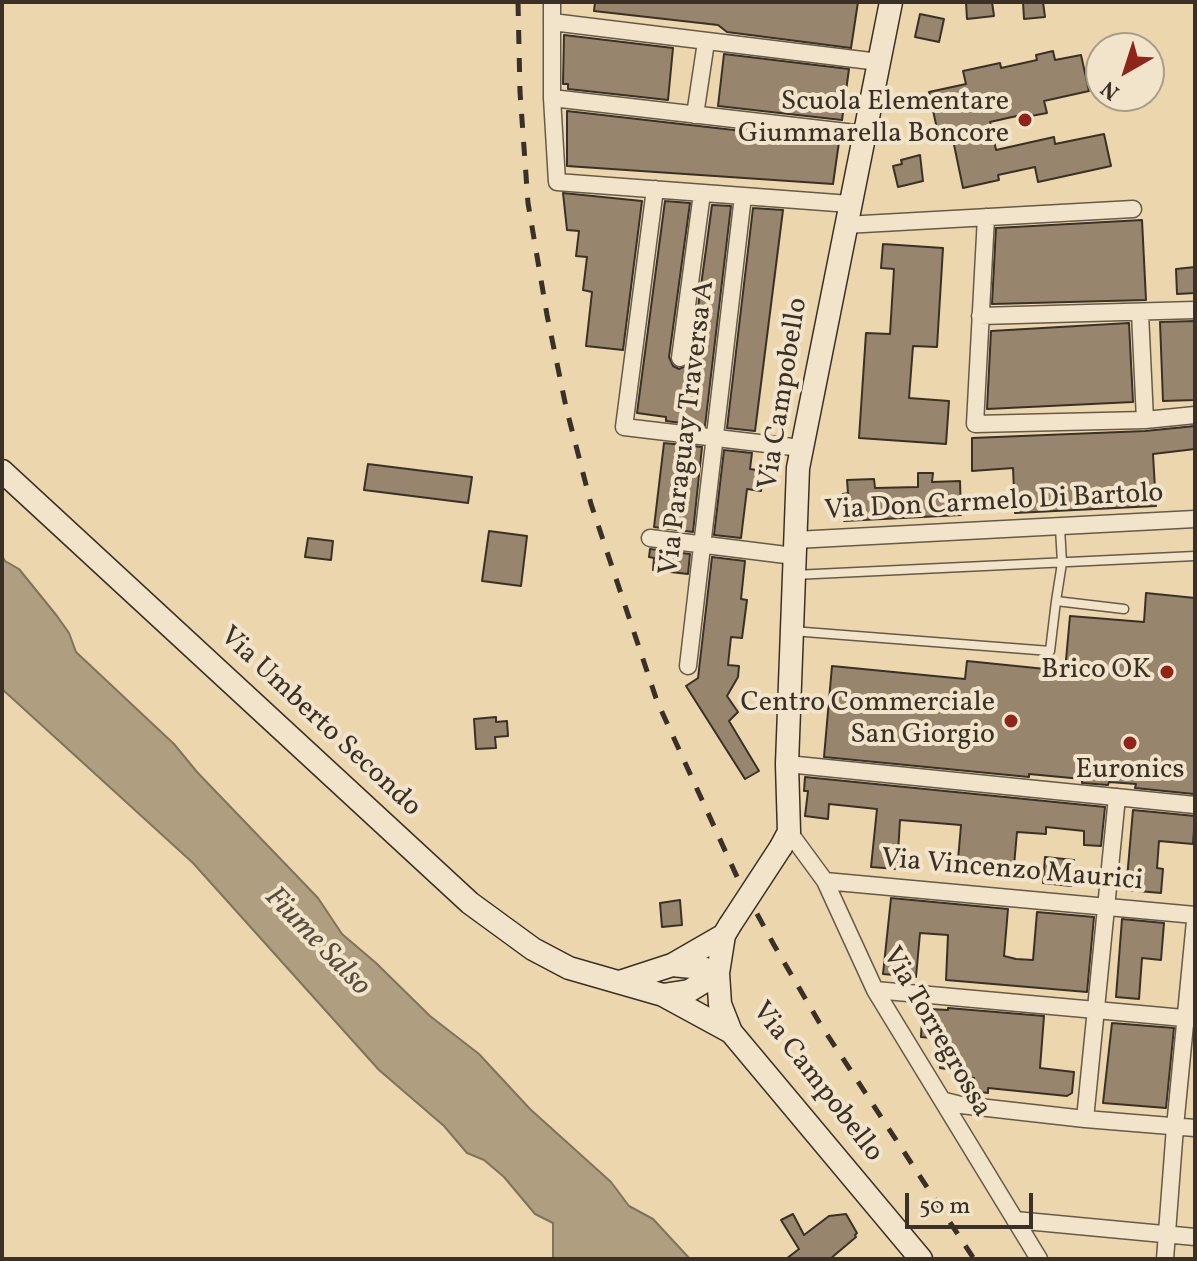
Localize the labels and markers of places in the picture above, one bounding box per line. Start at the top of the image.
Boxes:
place label: Scuola Elementare Giummarella Boncore [738,87,1009,153]
marker: Scuola Elementare Giummarella Boncore [1016,111,1034,129]
place label: Brico OK [1041,655,1151,689]
marker: Brico OK [1158,663,1176,681]
place label: Centro Commerciale San Giorgio [740,688,995,754]
marker: Centro Commerciale San Giorgio [1002,712,1020,730]
marker: Euronics [1121,734,1139,752]
place label: Euronics [1076,755,1184,789]

